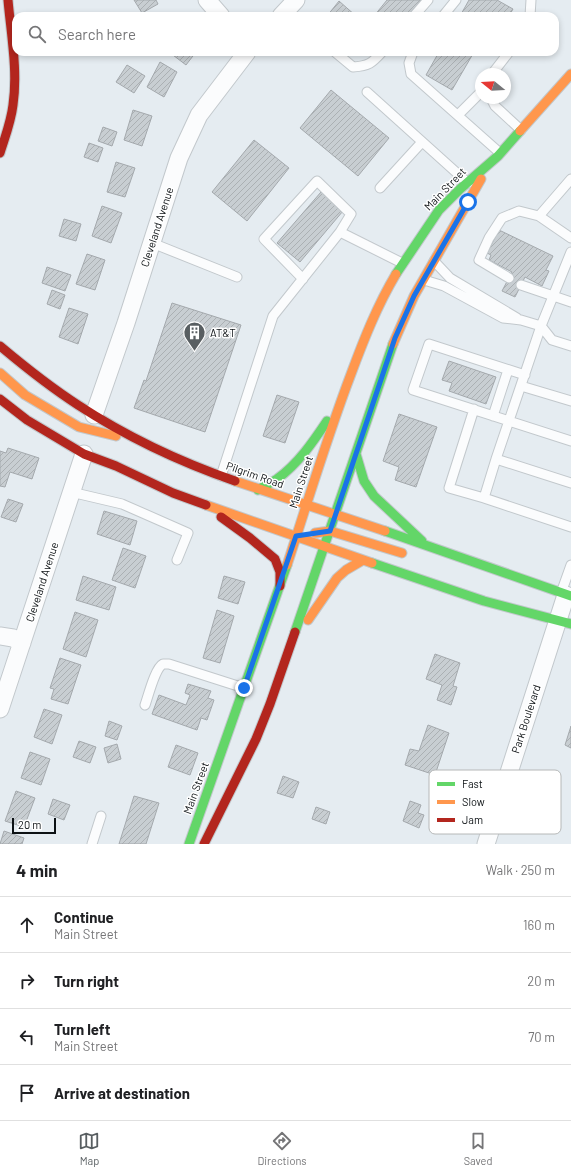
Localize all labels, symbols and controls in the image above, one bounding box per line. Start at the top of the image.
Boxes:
search box [12,12,559,56]
icon: search [26,23,48,45]
text: Search here [58,25,136,43]
north arrow [475,68,511,104]
street label: Main Street [421,165,468,213]
street label: Cleveland Avenue [138,185,176,268]
route start [459,193,477,211]
building icon: AT&T [181,320,207,353]
place label: AT&T [210,326,236,339]
street label: Main Street [286,454,315,510]
street label: Pilgrim Road [225,459,286,490]
street label: Cleveland Avenue [23,540,61,623]
route end [235,679,253,697]
street label: Park Boulevard [508,683,543,755]
street label: Main Street [180,760,211,816]
legend [429,770,561,834]
text: Fast [462,777,483,790]
text: Slow [462,795,485,808]
text: Jam [462,813,483,826]
scale bar [12,816,56,835]
text: 20 m [18,818,41,831]
text: 4 min [16,860,58,880]
text: Walk · 250 m [486,862,555,878]
text: Continue [54,908,114,926]
icon: ahead [16,914,38,936]
text: 160 m [523,917,555,933]
text: Main Street [54,926,118,942]
icon: right [16,970,38,992]
text: Turn right [54,972,119,990]
text: 20 m [527,973,555,989]
text: Turn left [54,1020,110,1038]
icon: left [16,1026,38,1048]
text: 70 m [528,1029,555,1045]
text: Main Street [54,1038,118,1054]
icon: arrive [16,1082,38,1104]
text: Arrive at destination [54,1084,190,1102]
tab: Map [78,1130,100,1167]
tab: Directions [257,1130,307,1167]
tab: Saved [464,1130,493,1167]

